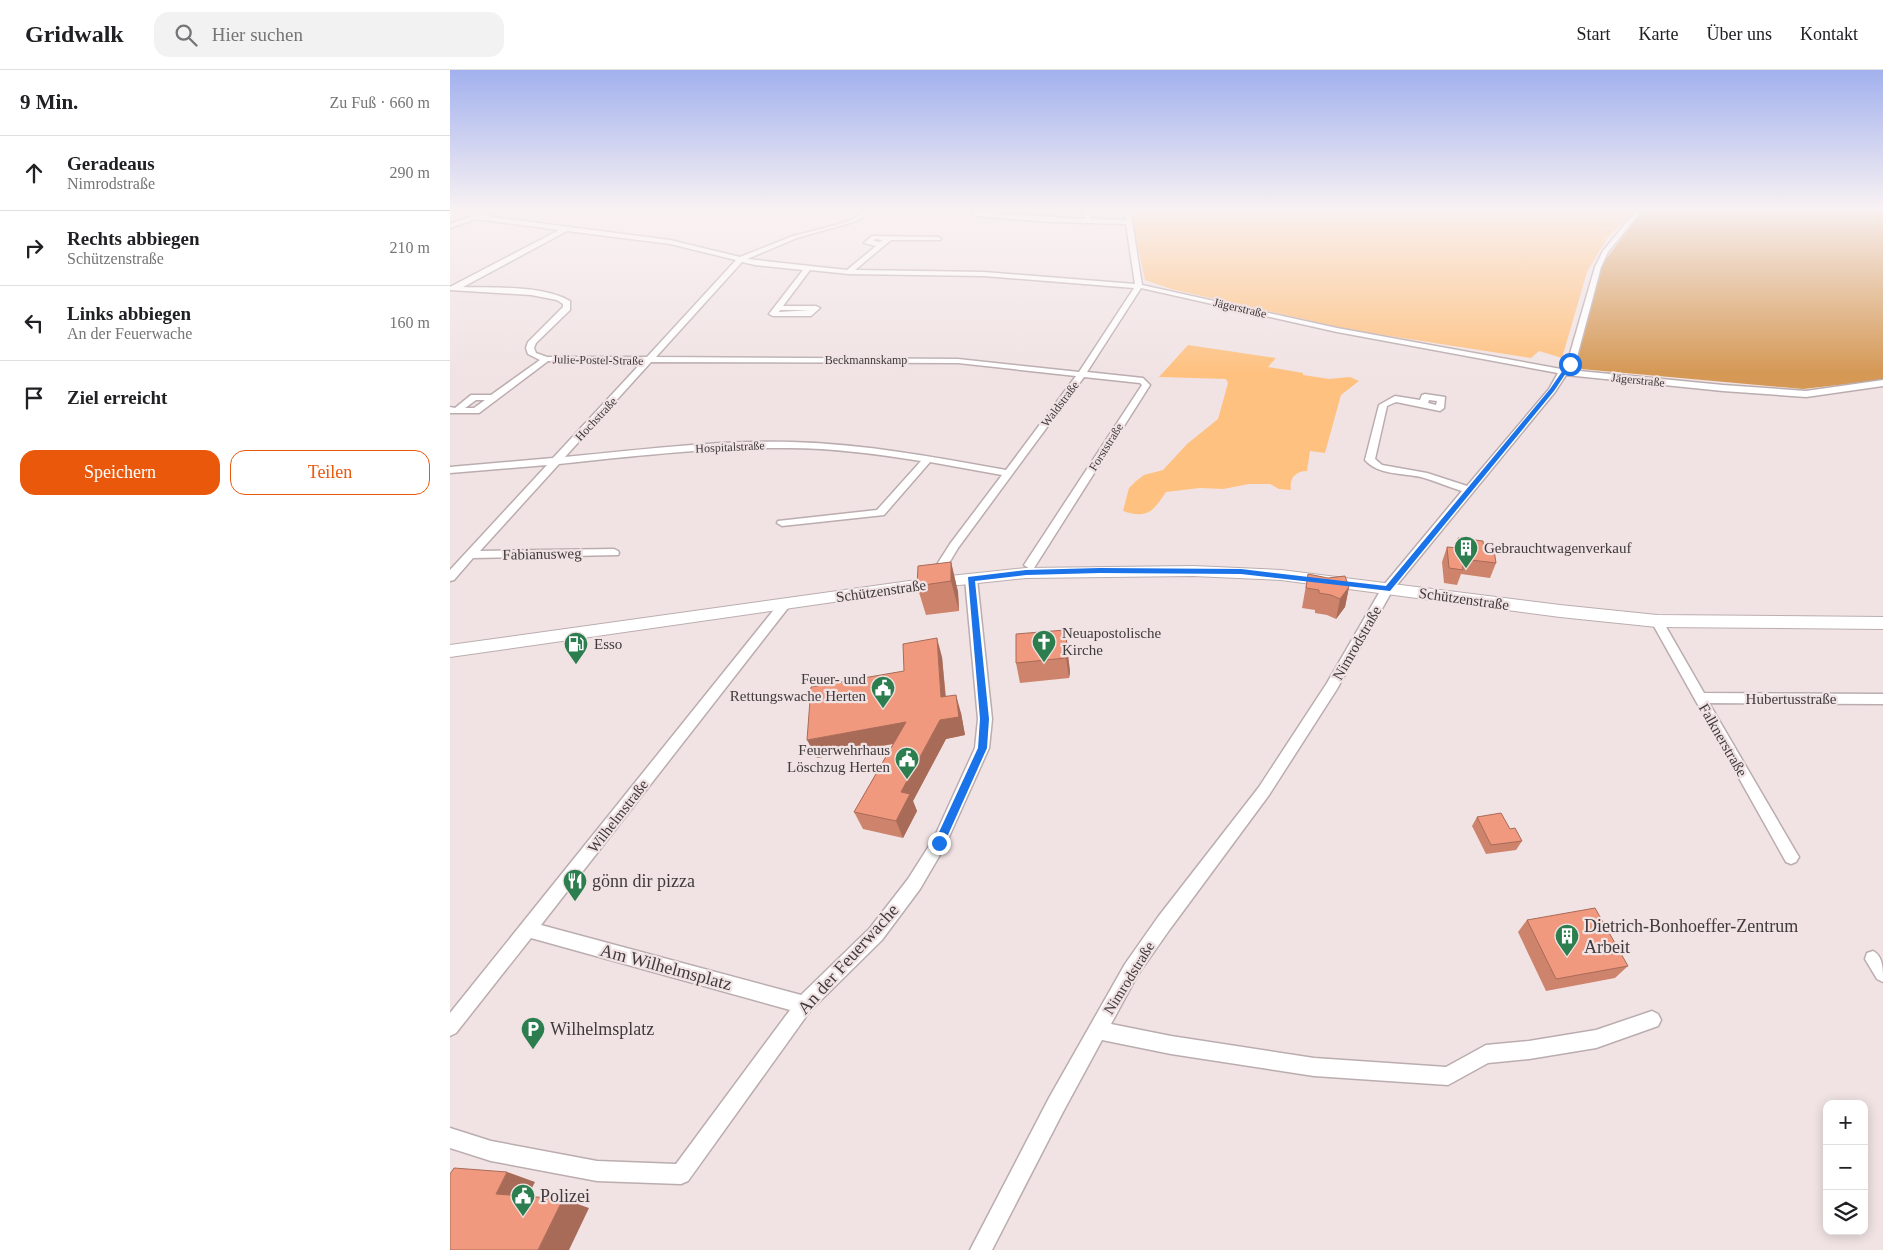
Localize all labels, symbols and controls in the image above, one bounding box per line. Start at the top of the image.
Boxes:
search box [154,12,504,57]
text: Gridwalk [25,21,124,47]
icon: search [172,21,200,49]
text: Hier suchen [212,24,303,45]
text: Start [1577,24,1611,44]
text: Karte [1639,24,1679,44]
text: Über uns [1707,24,1772,44]
text: Kontakt [1800,24,1858,44]
text: 9 Min. [20,90,78,114]
text: Zu Fuß · 660 m [330,94,430,111]
text: Geradeaus [67,153,155,174]
icon: ahead [20,159,48,187]
text: 290 m [390,164,430,181]
text: Nimrodstraße [67,175,155,192]
text: Rechts abbiegen [67,228,199,249]
icon: right [20,234,48,262]
text: 210 m [390,239,430,256]
text: Schützenstraße [67,250,164,267]
street label: Jägerstraße [1212,295,1268,321]
text: Links abbiegen [67,303,191,324]
icon: left [20,309,48,337]
text: 160 m [390,314,430,331]
text: An der Feuerwache [67,325,192,342]
street label: Julie-Postel-Straße [553,352,643,368]
street label: Beckmannskamp [825,353,907,367]
route start [1559,353,1582,376]
street label: Jägerstraße [1610,370,1666,390]
street label: Waldstraße [1038,378,1082,430]
icon: arrive [20,384,48,412]
text: Ziel erreicht [67,387,167,408]
street label: Hochstraße [572,394,620,444]
street label: Forststraße [1086,421,1126,473]
street label: Hospitalstraße [695,438,765,456]
button: Speichern [20,450,220,495]
button: Teilen [230,450,430,495]
building icon: Gebrauchtwagenverkauf [1453,535,1479,569]
place label: Gebrauchtwagenverkauf [1484,540,1631,556]
street label: Fabianusweg [502,545,582,563]
street label: Schützenstraße [835,577,927,605]
street label: Schützenstraße [1418,585,1510,613]
street label: Nimrodstraße [1329,603,1385,683]
place label: Neuapostolische Kirche [1062,625,1161,658]
church icon: Neuapostolische Kirche [1031,629,1057,663]
fuel station icon: Esso [563,631,589,665]
place label: Esso [594,636,622,652]
place label: Feuer- und Rettungswache Herten [730,671,866,704]
public building icon: Feuer- und Rettungswache Herten [870,675,896,709]
street label: Hubertusstraße [1746,691,1837,707]
street label: Falknerstraße [1696,701,1751,780]
place label: Feuerwehrhaus Löschzug Herten [787,742,890,775]
public building icon: Feuerwehrhaus Löschzug Herten [894,746,920,780]
street label: Wilhelmstraße [585,776,652,855]
route end [928,832,951,855]
restaurant icon: gönn dir pizza [562,868,588,902]
place label: gönn dir pizza [592,871,695,891]
street label: An der Feuerwache [793,900,903,1018]
place label: Dietrich-Bonhoeffer-Zentrum Arbeit [1584,916,1798,957]
building icon: Dietrich-Bonhoeffer-Zentrum Arbeit [1554,923,1580,957]
street label: Nimrodstraße [1100,939,1158,1017]
street label: Am Wilhelmsplatz [598,940,734,994]
parking icon: Wilhelmsplatz [520,1016,546,1050]
place label: Wilhelmsplatz [550,1019,654,1039]
map controls [1823,1100,1868,1235]
button: + [1823,1100,1868,1145]
button: − [1823,1145,1868,1190]
public building icon: Polizei [510,1183,536,1217]
place label: Polizei [540,1186,590,1206]
button: layers [1823,1190,1868,1235]

